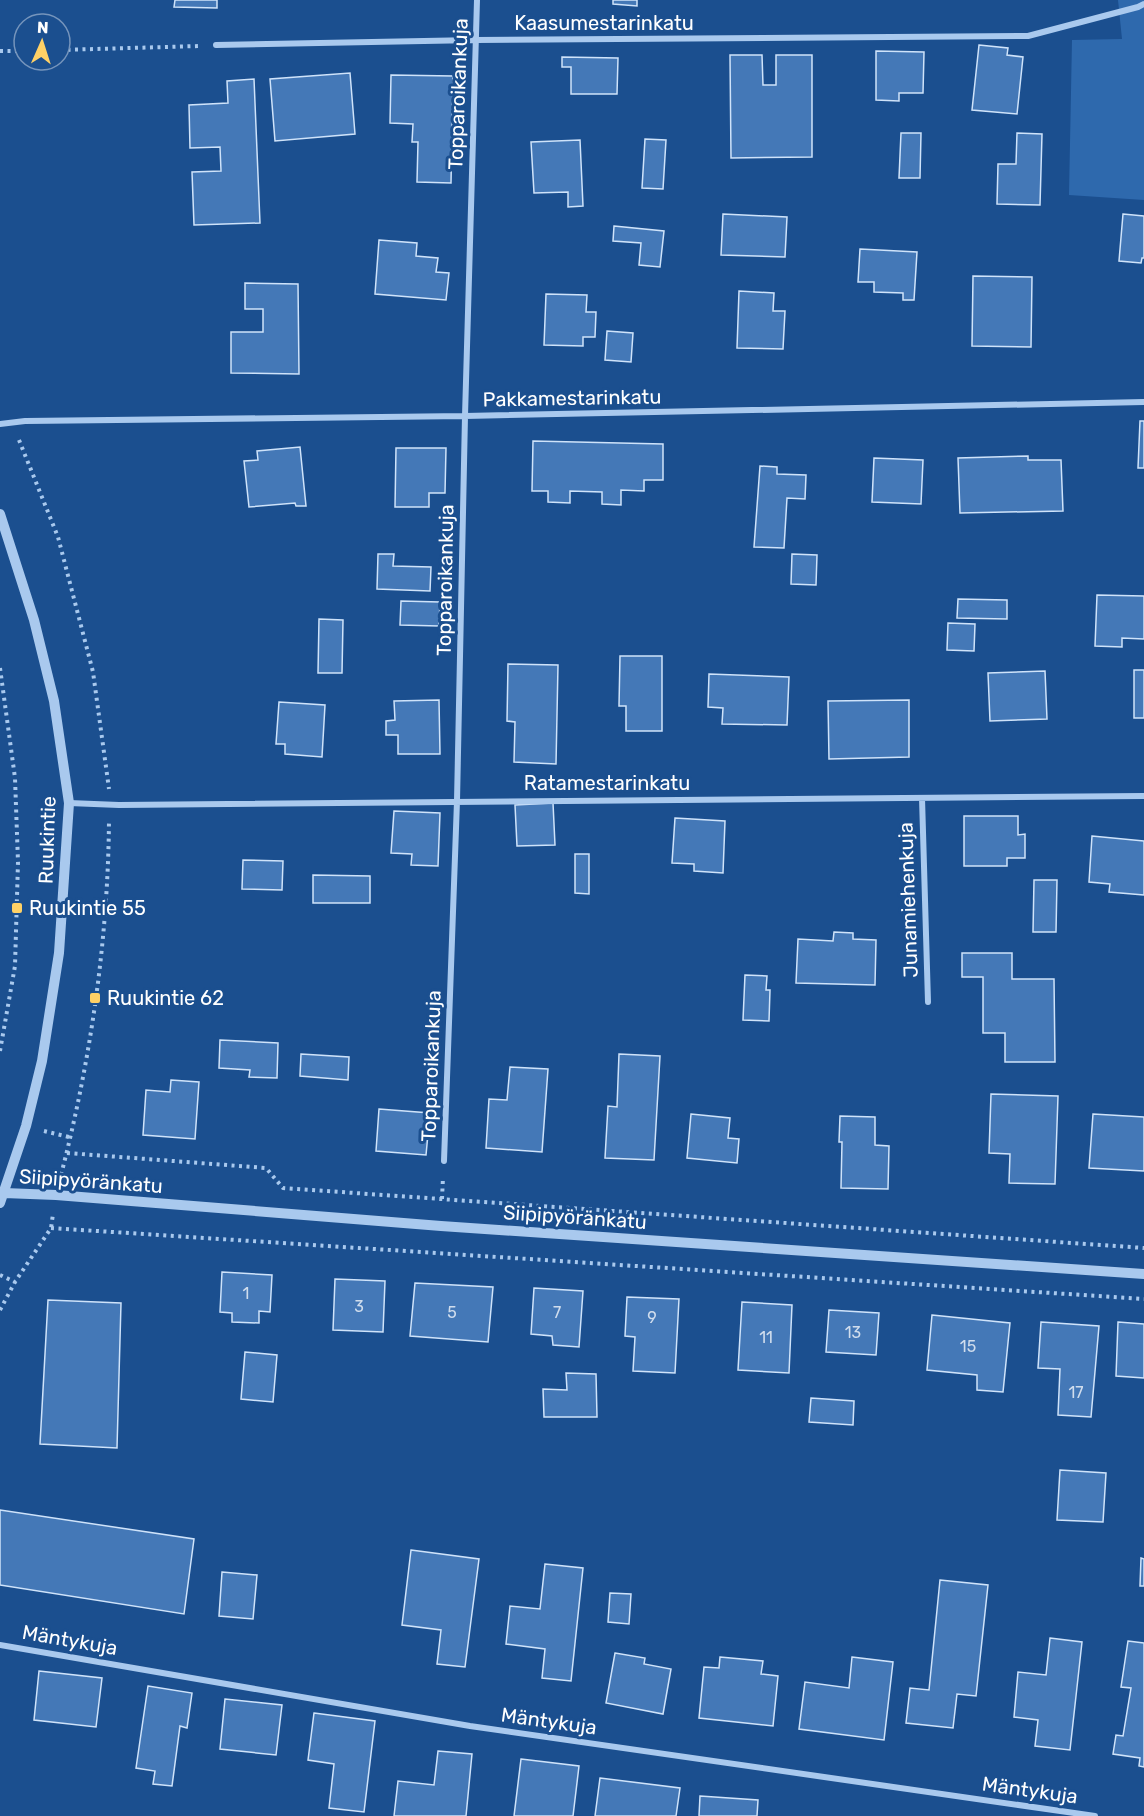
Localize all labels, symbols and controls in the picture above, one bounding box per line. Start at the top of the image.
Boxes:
street label: Kaasumestarinkatu [514,11,694,35]
north arrow [12,12,72,72]
text: N [37,18,49,37]
street label: Topparoikankuja [443,18,473,170]
street label: Pakkamestarinkatu [482,384,662,412]
street label: Topparoikankuja [432,504,458,656]
street label: Ratamestarinkatu [524,771,690,795]
street label: Ruukintie [33,796,61,884]
street label: Junamiehenkuja [893,822,923,978]
place label: Ruukintie 55 [29,896,146,920]
marker: Ruukintie 55 [10,901,24,915]
place label: Ruukintie 62 [107,986,224,1010]
street label: Topparoikankuja [416,990,446,1142]
marker: Ruukintie 62 [88,991,102,1005]
street label: Siipipyöränkatu [18,1164,164,1198]
street label: Siipipyöränkatu [502,1200,648,1234]
house number: 1 [243,1284,249,1303]
house number: 3 [354,1297,364,1316]
house number: 5 [447,1303,457,1322]
house number: 7 [553,1303,561,1322]
house number: 9 [647,1308,657,1327]
house number: 13 [845,1323,861,1342]
house number: 11 [759,1328,773,1347]
house number: 15 [960,1337,976,1356]
house number: 17 [1068,1383,1084,1402]
street label: Mäntykuja [20,1620,120,1660]
street label: Mäntykuja [500,1702,598,1740]
street label: Mäntykuja [981,1771,1079,1809]

